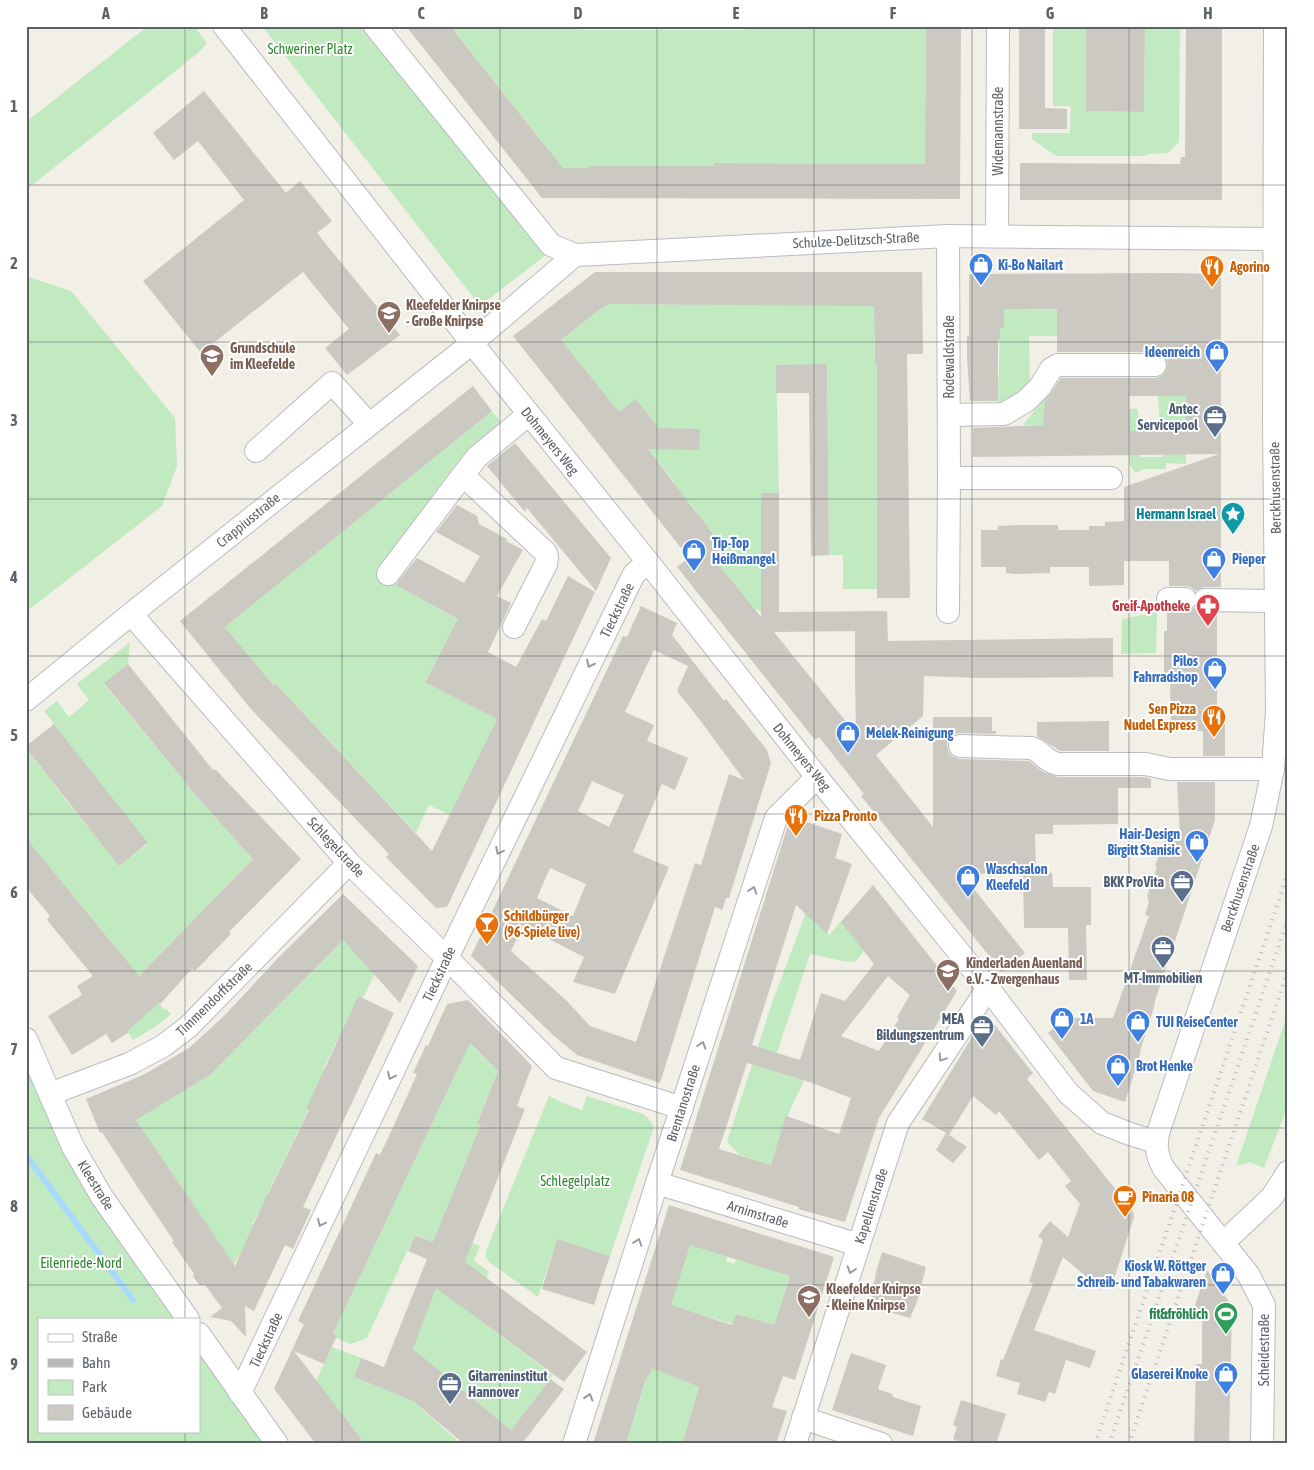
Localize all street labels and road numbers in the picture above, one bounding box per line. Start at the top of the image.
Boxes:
street label: Widemannstraße [990,87,1006,175]
street label: Schulze-Delitzsch-Straße [792,229,920,251]
street label: Rodewaldstraße [941,315,957,399]
street label: Dohmeyers Weg [518,404,582,478]
street label: Berckhusenstraße [1266,442,1284,534]
street label: Crappiusstraße [213,490,283,550]
street label: Tieckstraße [597,580,637,640]
street label: Dohmeyers Weg [770,720,834,794]
street label: Schlegelstraße [304,814,368,880]
street label: Berckhusenstraße [1217,842,1263,934]
street label: Tieckstraße [419,944,459,1004]
street label: Timmendorffstraße [173,959,255,1039]
street label: Brentanostraße [663,1062,703,1144]
street label: Kleestraße [75,1157,117,1213]
street label: Kapellenstraße [851,1166,891,1246]
street label: Arnimstraße [725,1197,791,1231]
street label: Tieckstraße [246,1310,286,1370]
street label: Scheidestraße [1256,1314,1272,1386]

